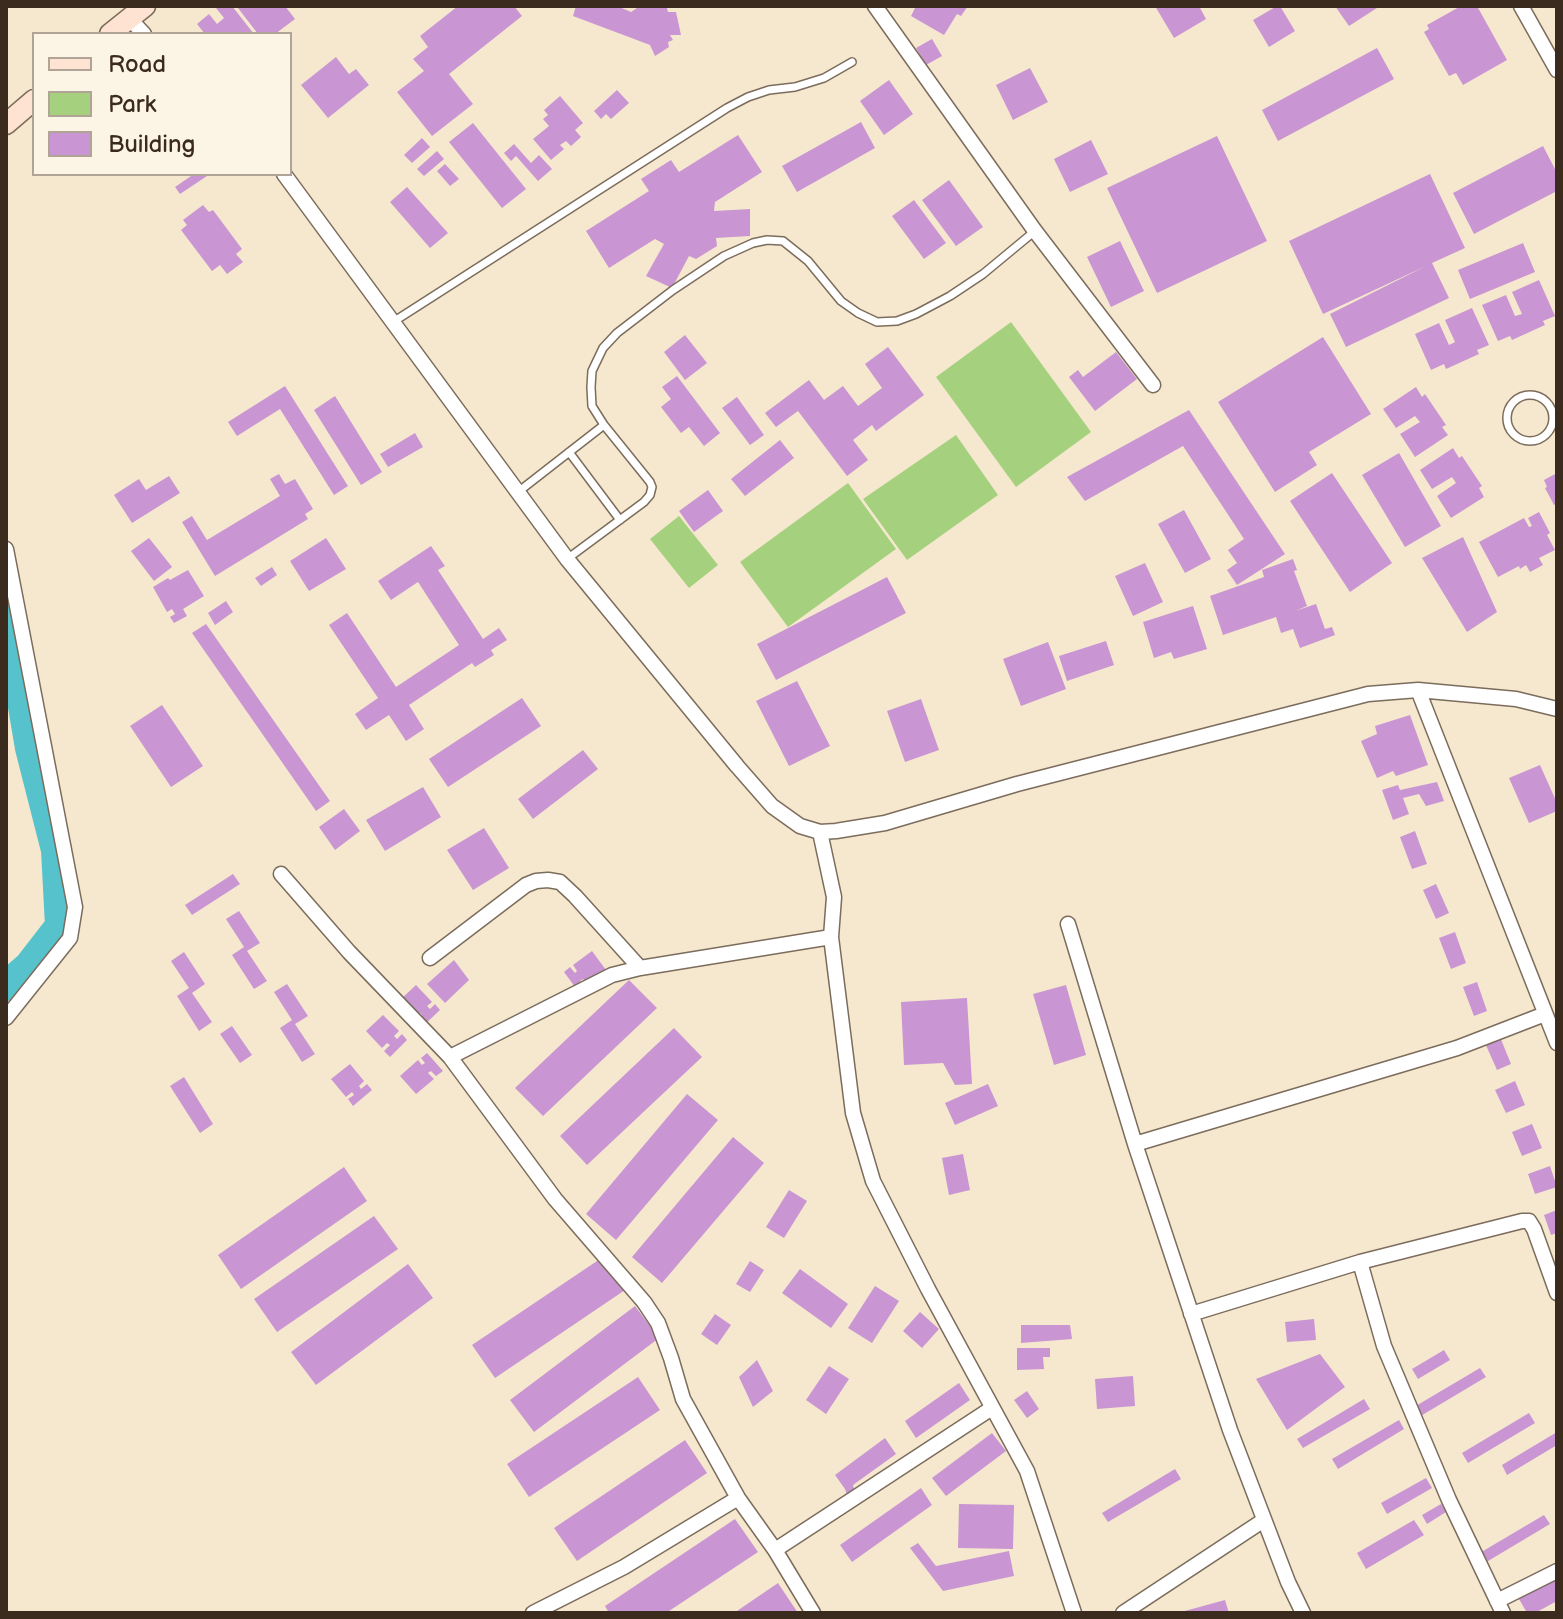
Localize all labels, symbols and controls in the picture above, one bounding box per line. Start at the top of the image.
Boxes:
legend [32,32,292,176]
text: Road [108,50,166,79]
text: Park [108,90,156,119]
text: Building [108,130,195,159]

